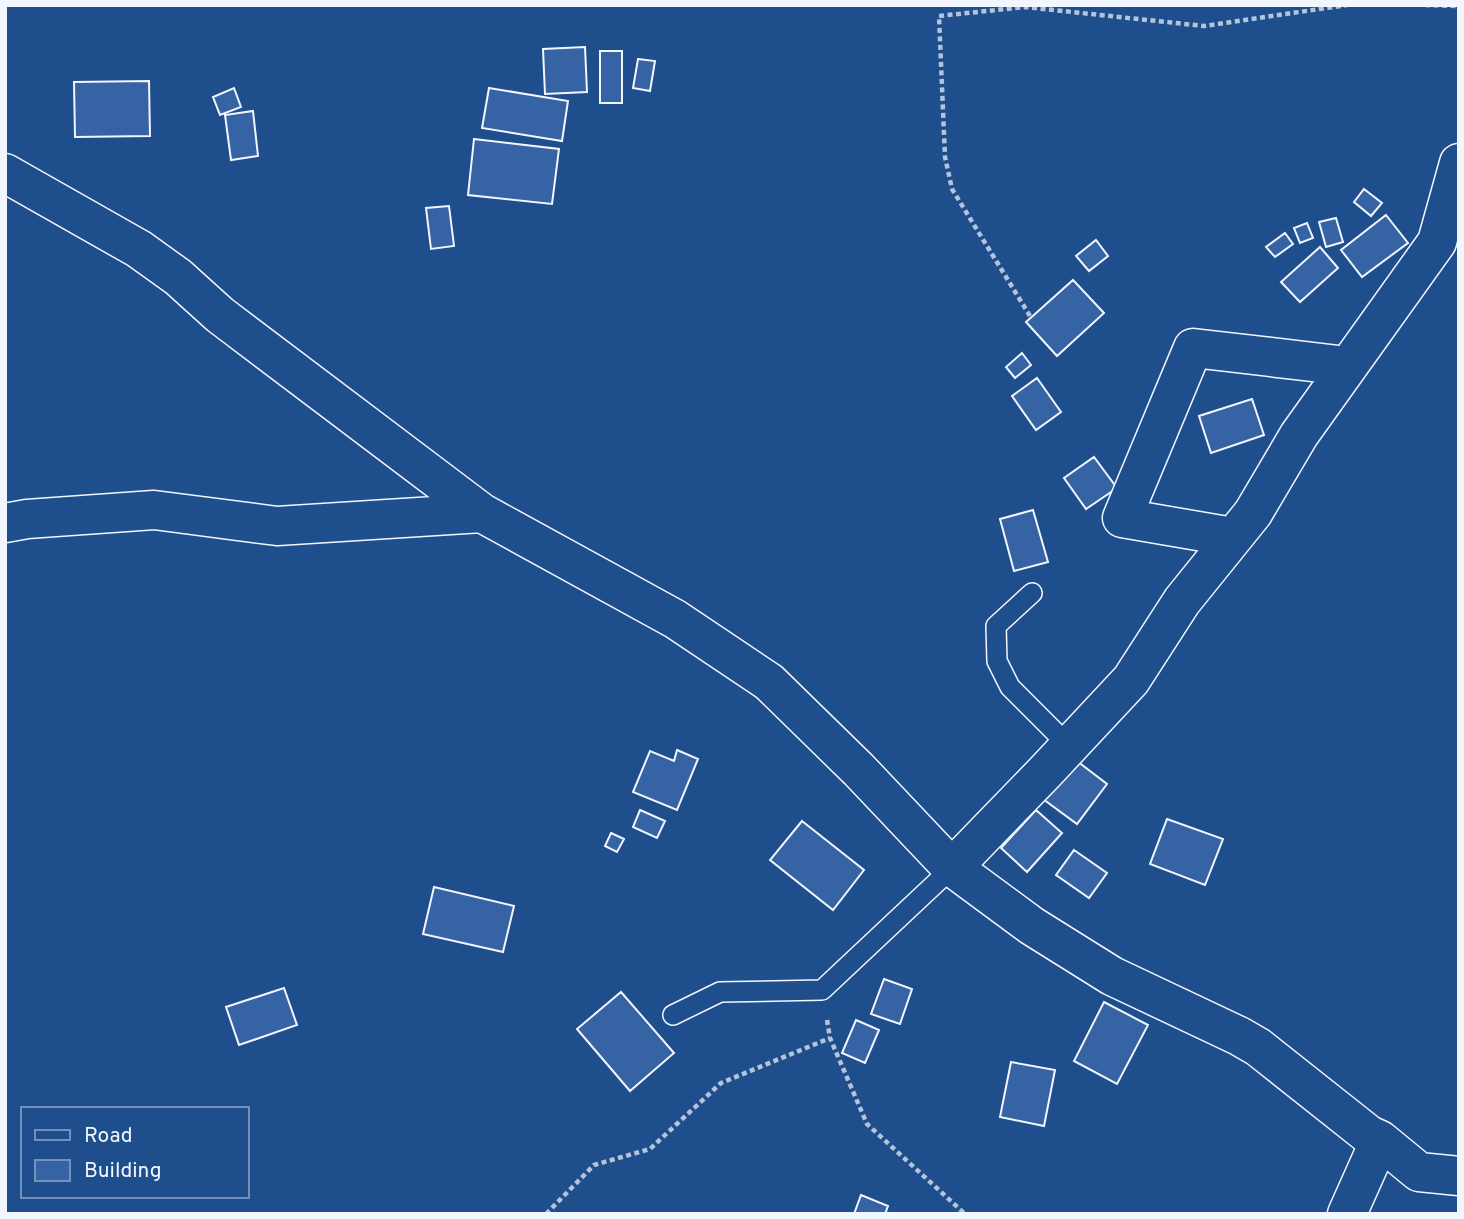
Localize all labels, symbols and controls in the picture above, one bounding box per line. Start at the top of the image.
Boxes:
legend [21,1107,248,1198]
text: Road [84,1123,133,1150]
text: Building [84,1158,162,1185]

